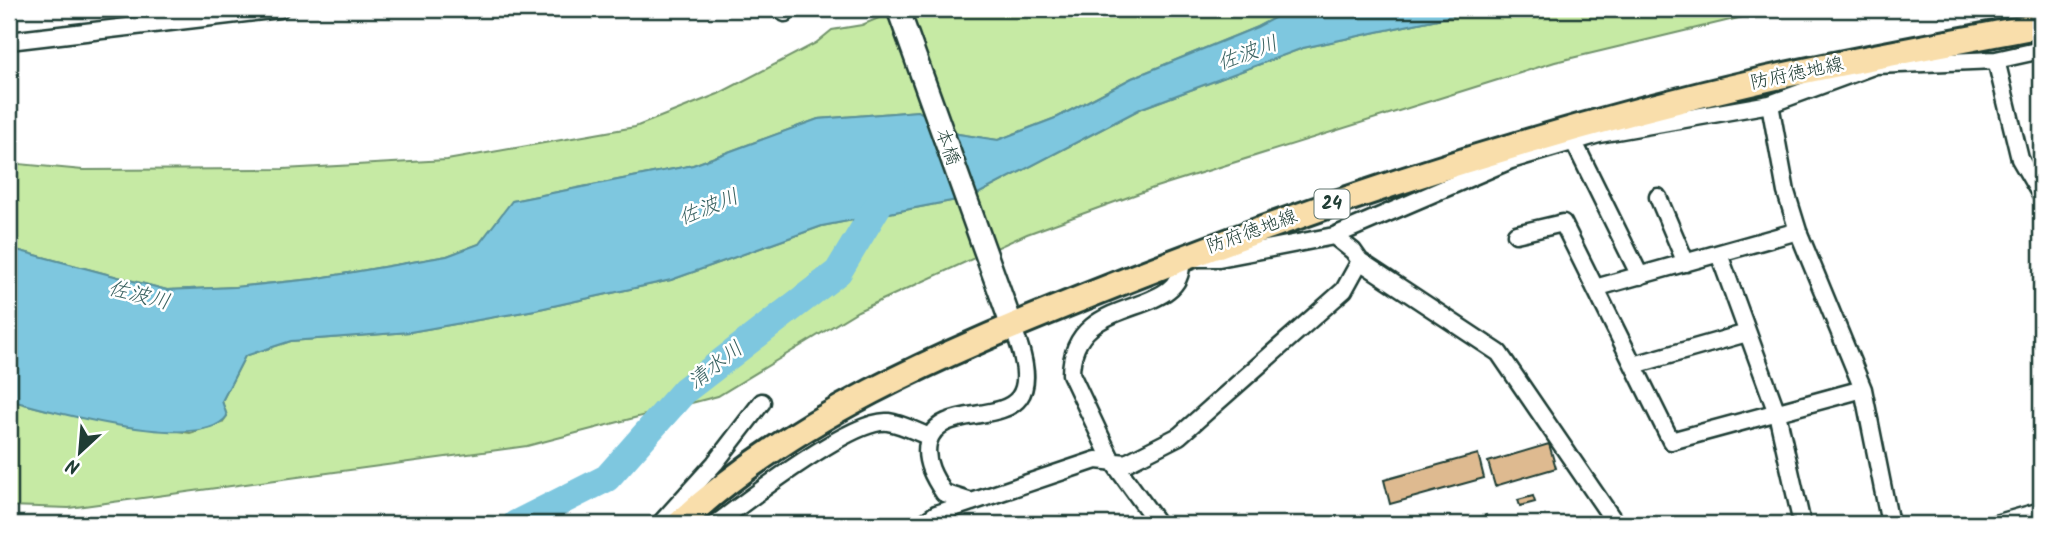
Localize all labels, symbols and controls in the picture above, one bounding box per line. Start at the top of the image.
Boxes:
water label: 佐波川 [1213,28,1283,80]
street label: 防府徳地線 [1747,49,1847,99]
street label: 本橋 [926,124,968,170]
water label: 佐波川 [674,181,744,235]
road number: 24 [1314,190,1350,218]
street label: 防府徳地線 [1202,202,1302,262]
water label: 佐波川 [104,272,174,320]
water label: 清水川 [681,334,751,398]
north arrow [46,418,116,488]
text: N [61,449,85,482]

